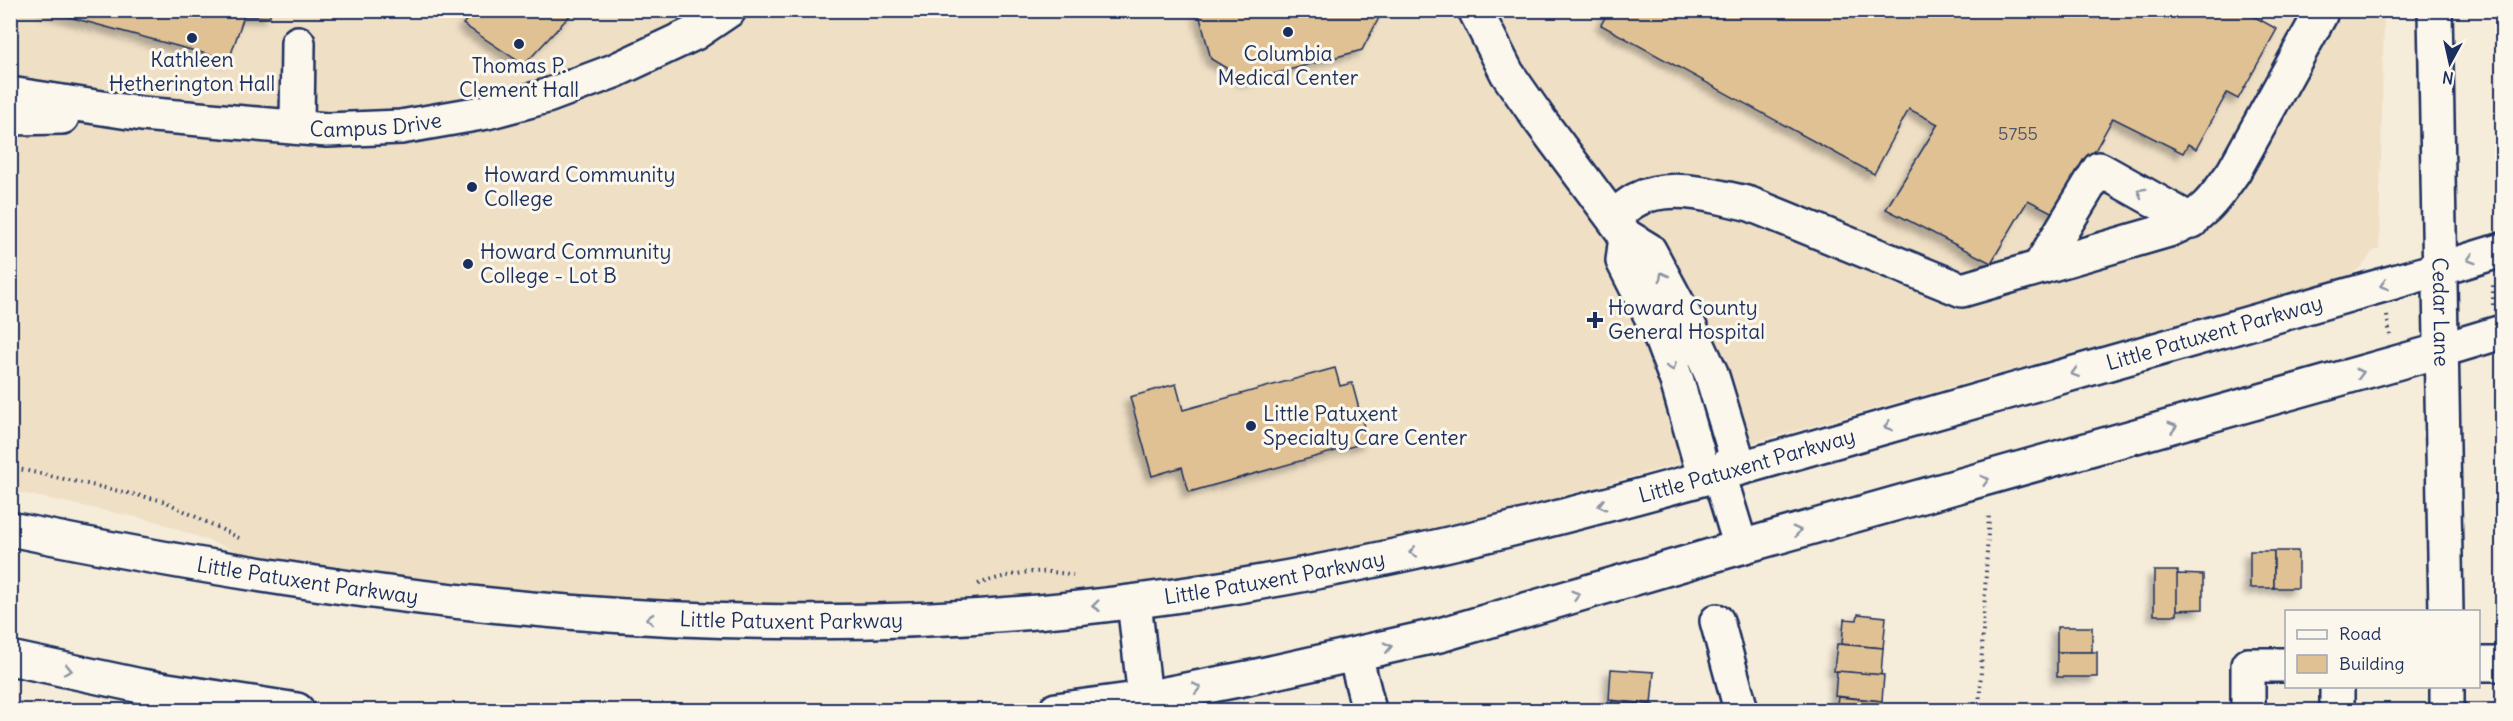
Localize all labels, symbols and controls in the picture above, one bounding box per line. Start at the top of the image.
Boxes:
marker: Columbia Medical Center [1281,25,1295,39]
marker: Kathleen Hetherington Hall [185,31,199,45]
north arrow [2420,33,2480,93]
marker: Thomas P. Clement Hall [512,37,526,51]
place label: Columbia Medical Center [1218,40,1359,91]
place label: Kathleen Hetherington Hall [109,46,275,97]
place label: Thomas P. Clement Hall [459,52,579,103]
text: N [2441,67,2455,89]
street label: Campus Drive [308,106,444,143]
house number: 5755 [1998,122,2038,145]
place label: Howard Community College [484,161,675,212]
marker: Howard Community College [465,180,479,194]
one-way arrow [2137,188,2147,200]
place label: Howard Community College - Lot B [480,238,671,289]
one-way arrow [2466,252,2477,265]
marker: Howard Community College - Lot B [461,257,475,271]
street label: Cedar Lane [2427,257,2456,367]
one-way arrow [1659,272,1670,283]
one-way arrow [2379,278,2390,290]
street label: Little Patuxent Parkway [2103,289,2326,376]
place label: Howard County General Hospital [1608,294,1765,345]
marker: Howard County General Hospital [1586,311,1604,329]
one-way arrow [1665,361,1678,372]
one-way arrow [2070,366,2081,378]
one-way arrow [2355,368,2365,381]
place label: Little Patuxent Specialty Care Center [1263,400,1468,451]
marker: Little Patuxent Specialty Care Center [1244,419,1258,433]
one-way arrow [1883,419,1893,432]
street label: Little Patuxent Parkway [1636,422,1858,509]
one-way arrow [2167,422,2178,434]
one-way arrow [1979,475,1990,487]
one-way arrow [1597,497,1607,510]
one-way arrow [1792,526,1802,539]
street label: Little Patuxent Parkway [1162,545,1387,610]
one-way arrow [1408,545,1418,558]
street label: Little Patuxent Parkway [195,550,420,610]
one-way arrow [1570,590,1581,602]
one-way arrow [1092,599,1101,612]
street label: Little Patuxent Parkway [679,605,903,635]
legend [2285,610,2480,688]
one-way arrow [645,612,654,625]
text: Road [2339,622,2382,645]
one-way arrow [1382,642,1392,655]
text: Building [2339,652,2404,675]
one-way arrow [62,663,72,676]
one-way arrow [1192,682,1202,695]

